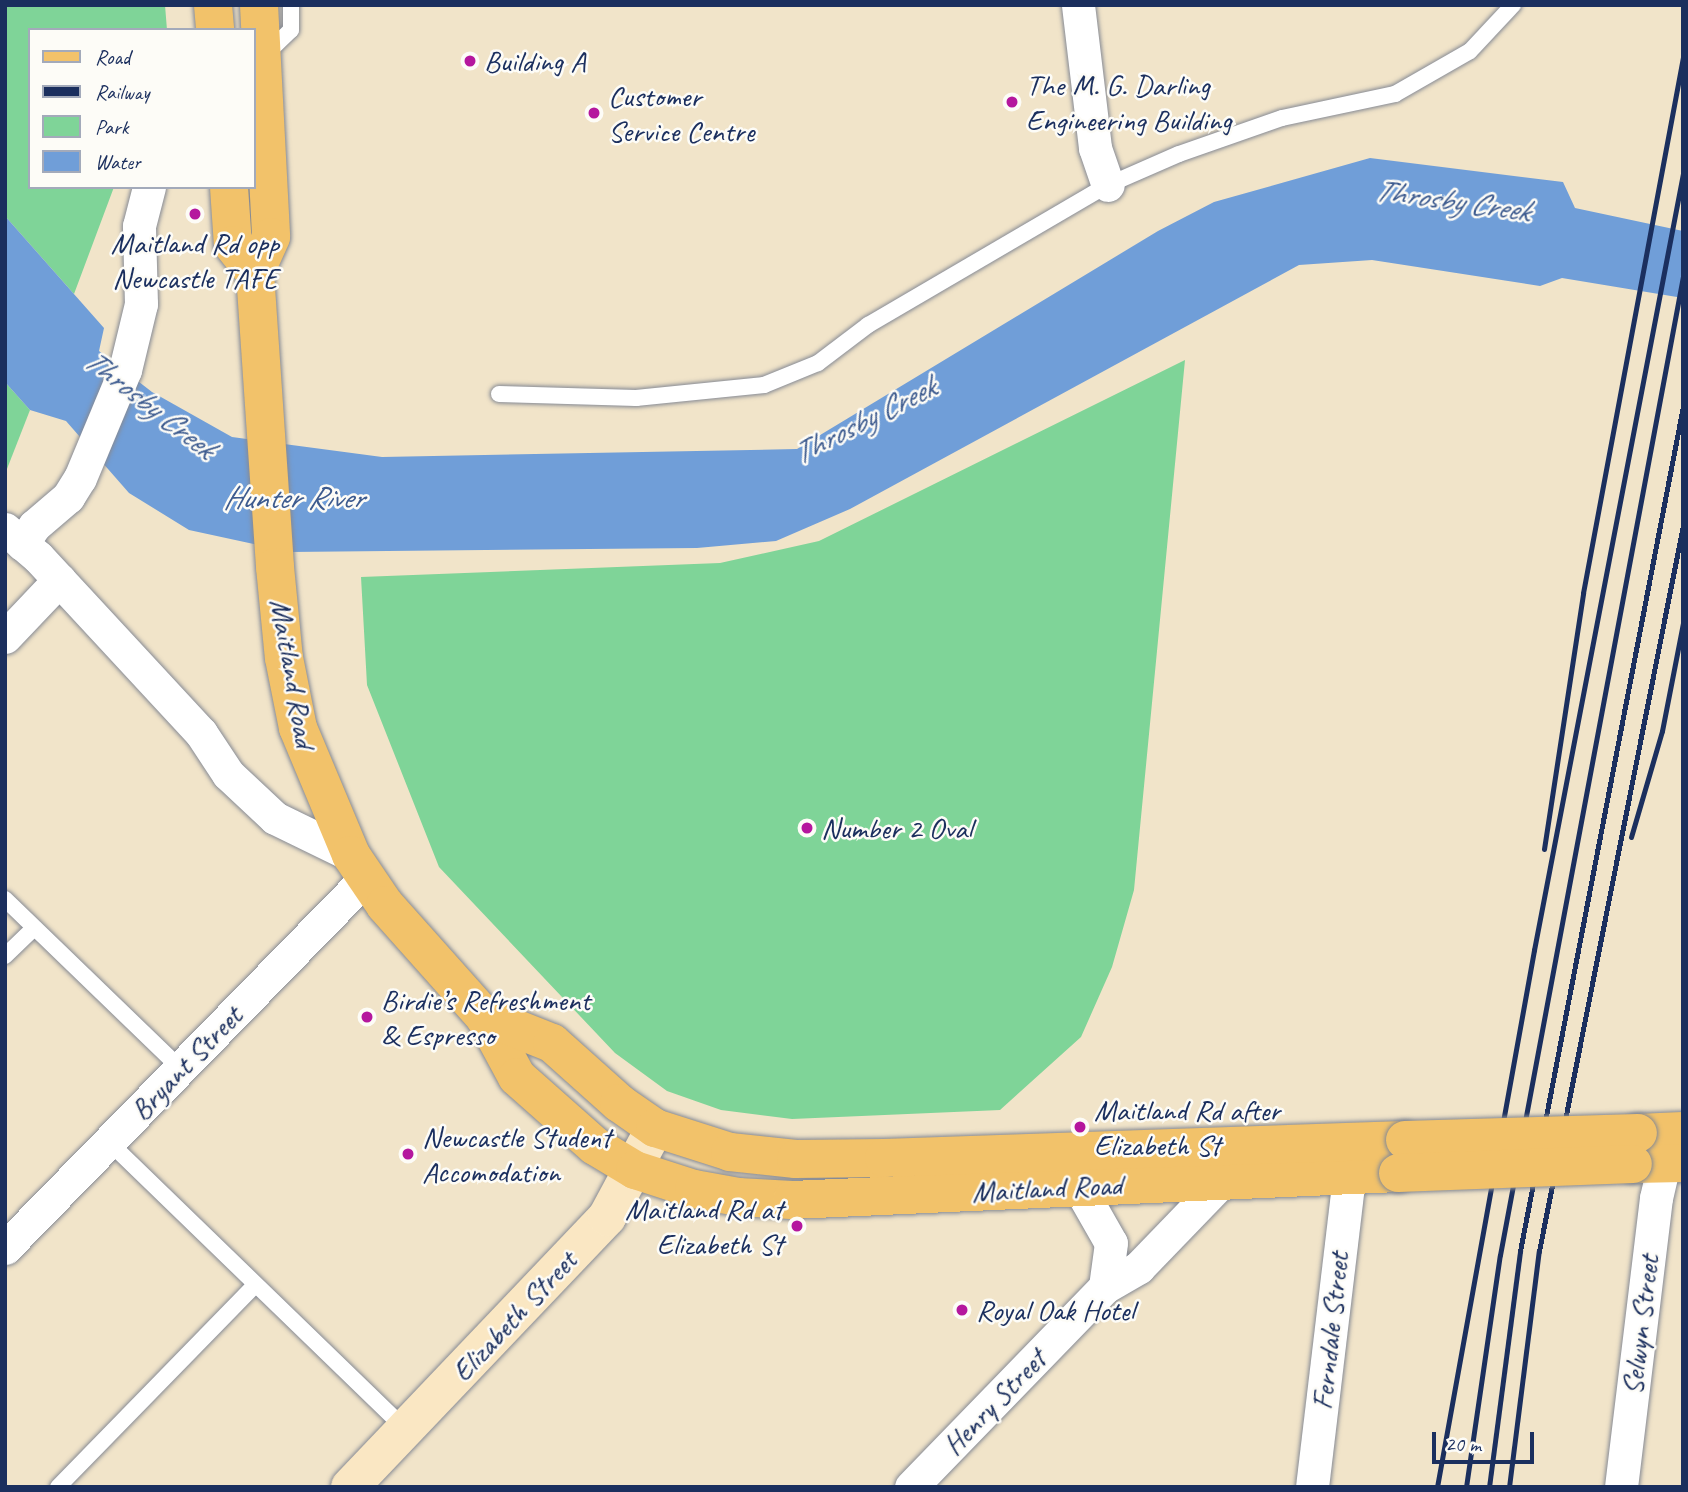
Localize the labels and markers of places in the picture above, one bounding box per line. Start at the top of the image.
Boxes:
place label: Building A [484,43,585,79]
marker: Building A [462,53,478,69]
place label: The M. G. Darling Engineering Building [1026,67,1232,138]
place label: Customer Service Centre [608,78,754,148]
marker: The M. G. Darling Engineering Building [1004,94,1020,110]
marker: Customer Service Centre [586,105,602,121]
marker: Maitland Rd opp Newcastle TAFE [187,206,203,222]
place label: Maitland Rd opp Newcastle TAFE [111,225,279,296]
place label: Number 2 Oval [821,810,972,846]
marker: Number 2 Oval [799,820,815,836]
place label: Birdie’s Refreshment & Espresso [381,982,592,1052]
marker: Birdie’s Refreshment & Espresso [359,1009,375,1025]
place label: Maitland Rd after Elizabeth St [1094,1092,1280,1162]
place label: Newcastle Student Accomodation [422,1119,612,1190]
marker: Maitland Rd after Elizabeth St [1072,1119,1088,1135]
marker: Newcastle Student Accomodation [400,1146,416,1162]
place label: Maitland Rd at Elizabeth St [625,1191,783,1262]
marker: Maitland Rd at Elizabeth St [789,1218,805,1234]
place label: Royal Oak Hotel [976,1292,1135,1328]
marker: Royal Oak Hotel [954,1302,970,1318]

